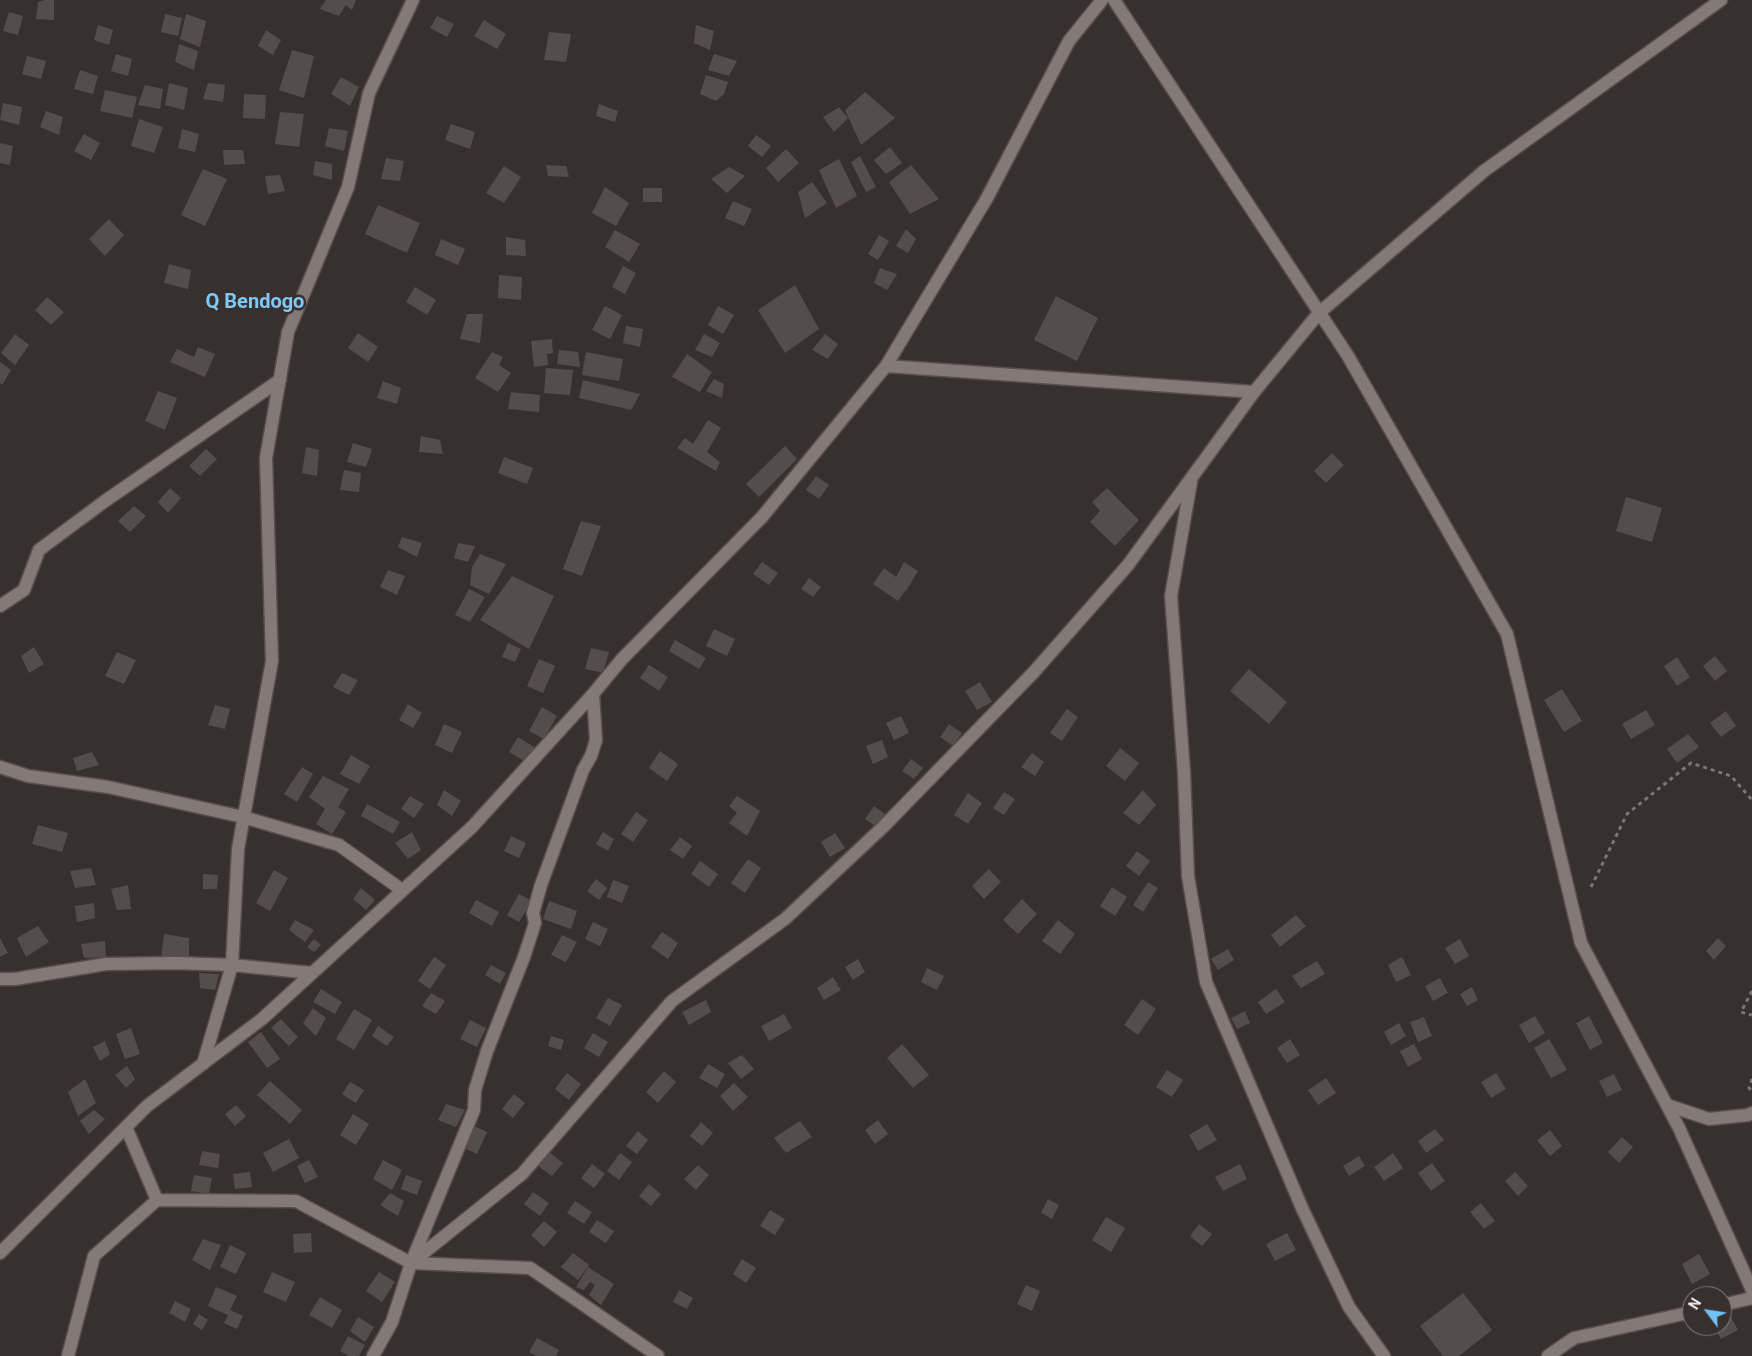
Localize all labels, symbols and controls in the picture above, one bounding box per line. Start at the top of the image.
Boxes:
district label: Q Bendogo [206,291,304,315]
north arrow [1682,1286,1732,1336]
text: N [1686,1295,1704,1312]

